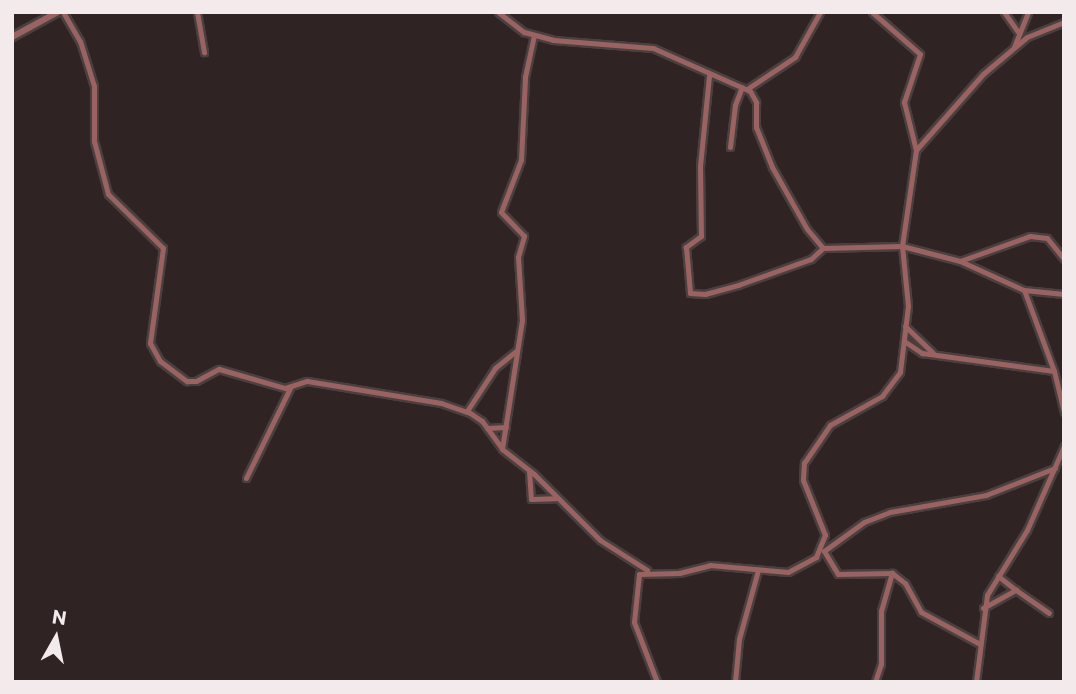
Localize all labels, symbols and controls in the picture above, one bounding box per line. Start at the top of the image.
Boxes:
north arrow [21,603,91,673]
text: N [51,604,68,629]

